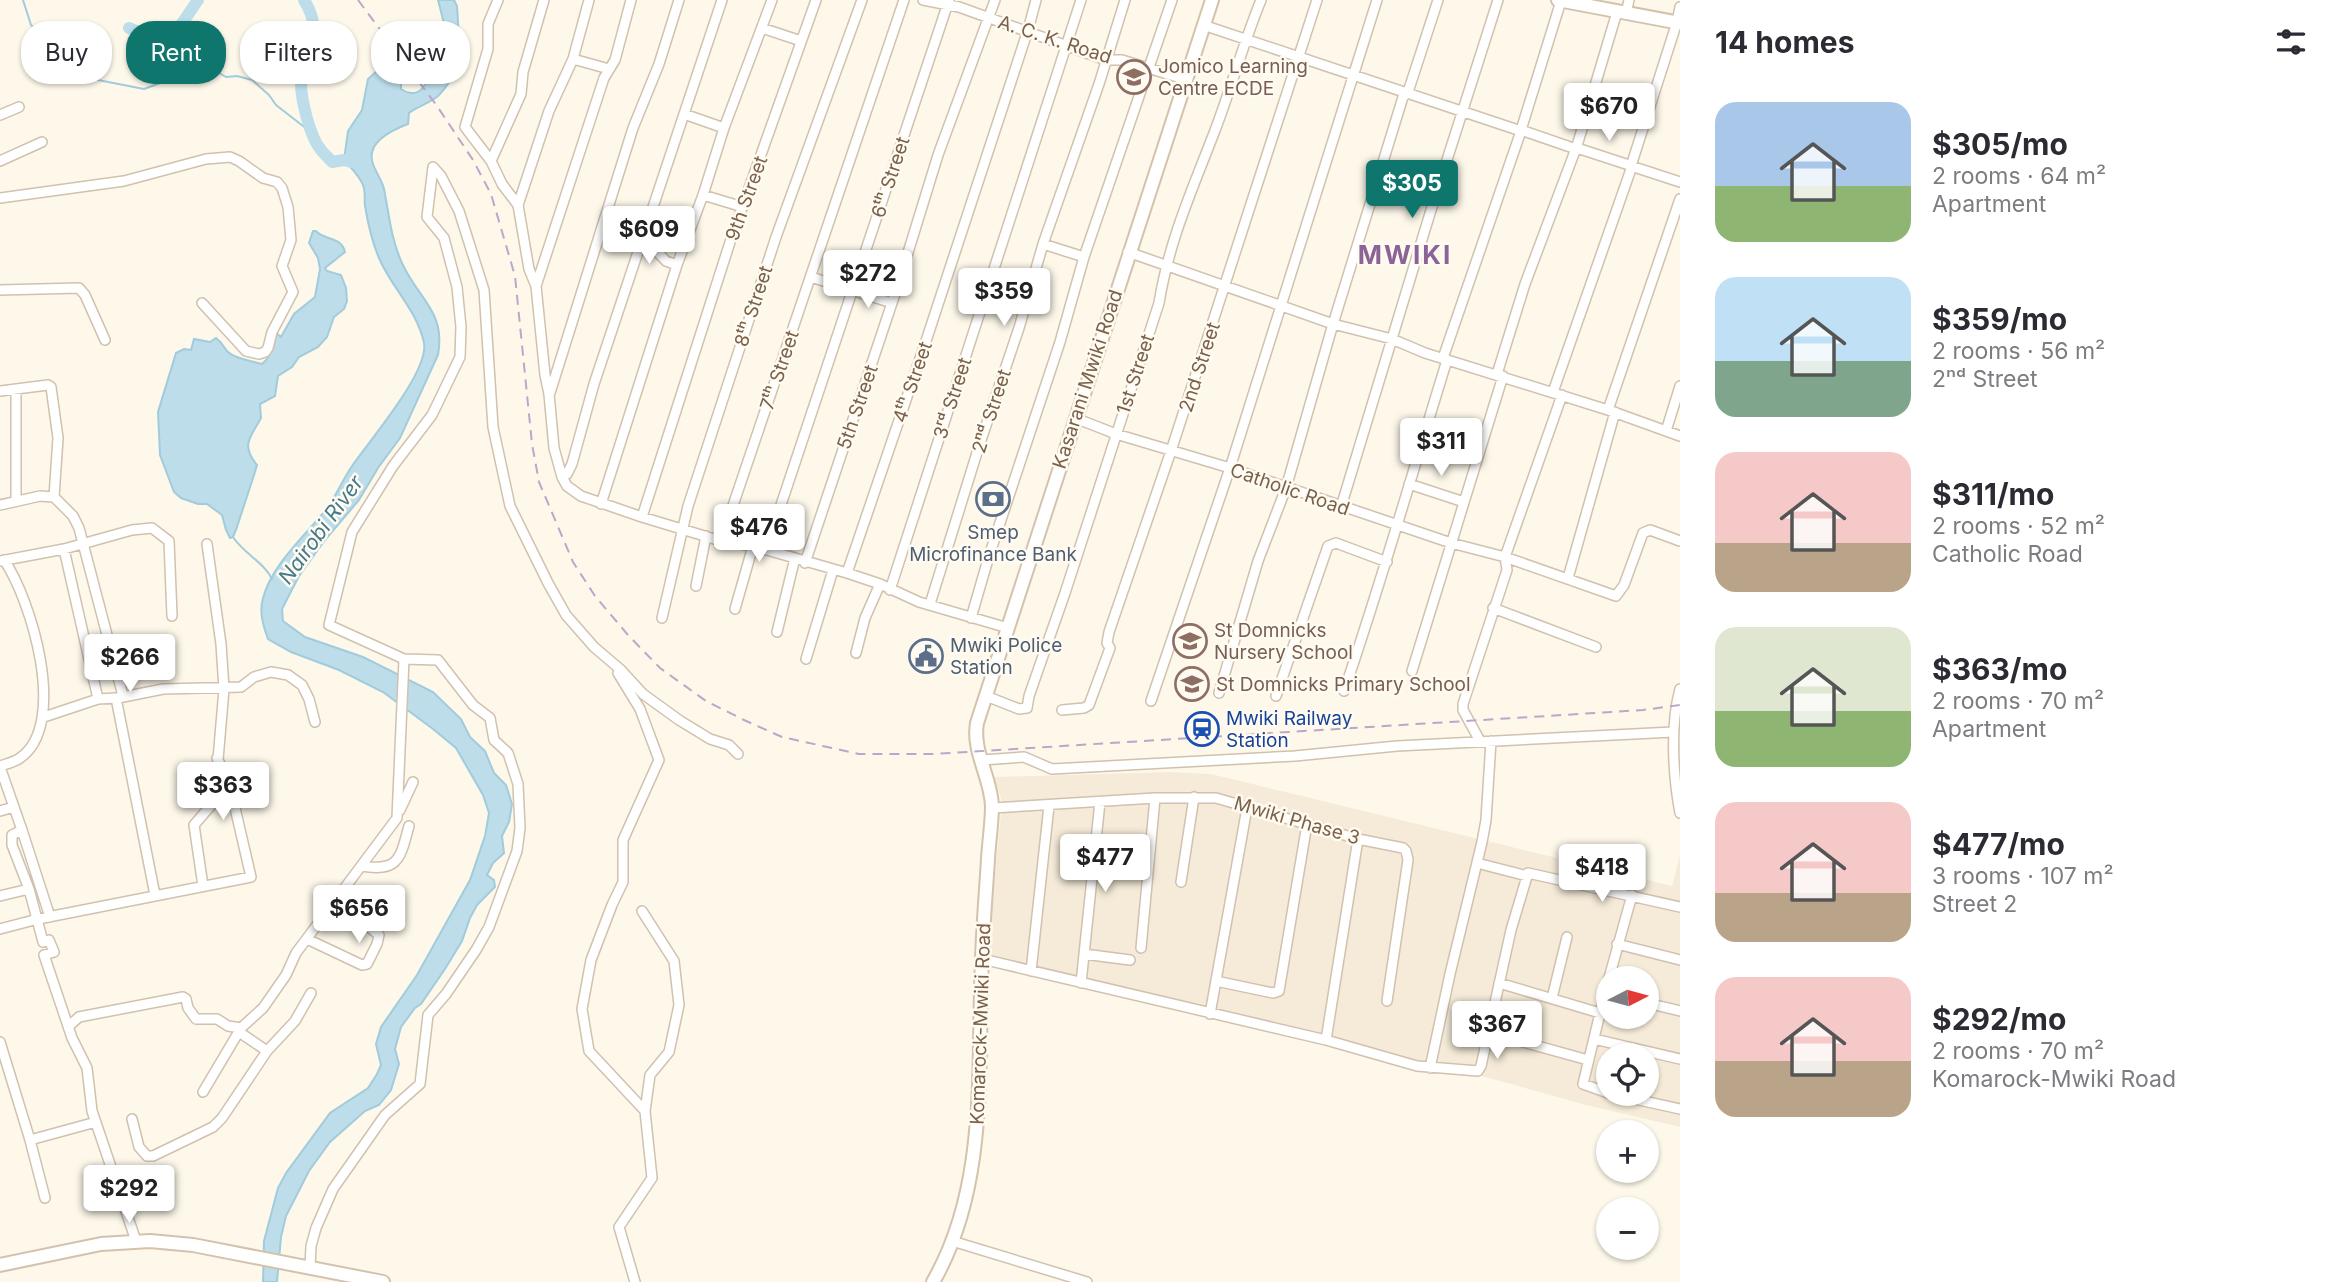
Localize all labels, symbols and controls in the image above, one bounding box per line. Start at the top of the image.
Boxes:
street label: A. C. K. Road [995,10,1115,69]
chip: Buy [21,21,112,84]
chip: Rent [126,21,226,84]
chip: Filters [240,21,357,84]
chip: New [371,21,470,84]
icon: filters [2272,23,2310,61]
text: 14 homes [1715,24,1854,60]
place label: Jomico Learning Centre ECDE [1158,55,1308,100]
school or university icon: Jomico Learning Centre ECDE [1115,58,1153,96]
pin: $670 [1568,83,1650,143]
text: $670 [1580,92,1638,120]
text: $305/mo [1932,126,2068,162]
icon: home [1771,130,1855,214]
street label: 6ᵗʰ Street [867,134,914,221]
street label: 9th Street [721,153,772,244]
pin: $305 [1371,160,1453,220]
text: 2 rooms · 64 m² [1932,162,2106,190]
text: $305 [1382,169,1442,197]
text: Apartment [1932,190,2046,218]
pin: $609 [608,206,690,266]
text: $609 [619,215,679,243]
district label: MWIKI [1358,239,1452,270]
pin: $272 [827,250,909,310]
text: $272 [839,259,897,287]
street label: 8ᵗʰ Street [730,263,777,350]
pin: $359 [963,268,1045,328]
text: $359 [974,277,1034,305]
street label: Kasarani Mwiki Road [1048,287,1127,471]
text: $359/mo [1932,301,2067,337]
icon: home [1771,305,1855,389]
street label: 2nd Street [1174,319,1225,415]
street label: 7ᵗʰ Street [755,327,804,413]
street label: 1st Street [1112,331,1159,417]
text: 2 rooms · 56 m² [1932,337,2105,365]
street label: 4ᵗʰ Street [888,339,937,426]
street label: 3ʳᵈ Street [929,355,976,442]
street label: 5th Street [832,362,883,452]
text: 2ⁿᵈ Street [1932,365,2037,393]
street label: 2ⁿᵈ Street [967,366,1016,456]
pin: $311 [1400,419,1482,478]
text: $311 [1416,427,1466,455]
street label: Catholic Road [1227,458,1352,521]
water label: Nairobi River [273,470,369,589]
text: $311/mo [1932,476,2054,512]
bank icon: Smep Microfinance Bank [974,480,1012,518]
icon: home [1771,480,1855,564]
pin: $476 [718,504,800,564]
text: 2 rooms · 52 m² [1932,512,2105,540]
text: $476 [730,513,788,541]
place label: Smep Microfinance Bank [909,521,1077,566]
text: Catholic Road [1932,540,2083,568]
place label: St Domnicks Nursery School [1214,619,1353,664]
school or university icon: St Domnicks Nursery School [1171,622,1209,660]
pin: $266 [89,634,171,694]
place label: Mwiki Police Station [950,634,1062,679]
public building icon: Mwiki Police Station [907,637,945,675]
text: $266 [100,643,160,671]
text: $363/mo [1932,651,2067,687]
icon: home [1771,655,1855,739]
school or university icon: St Domnicks Primary School [1173,665,1211,703]
place label: St Domnicks Primary School [1216,673,1471,696]
text: 2 rooms · 70 m² [1932,687,2104,715]
place label: Mwiki Railway Station [1226,707,1353,752]
station icon: Mwiki Railway Station [1183,710,1221,748]
text: Apartment [1932,715,2046,743]
pin: $363 [182,762,264,822]
text: $363 [193,771,253,799]
street label: Mwiki Phase 3 [1231,792,1362,849]
text: $477/mo [1932,826,2065,862]
icon: home [1771,830,1855,914]
pin: $477 [1064,834,1146,894]
text: $477 [1076,843,1134,871]
pin: $418 [1561,844,1643,904]
text: $418 [1575,853,1629,881]
text: 3 rooms · 107 m² [1932,862,2114,890]
pin: $656 [318,886,400,945]
text: Street 2 [1932,890,2017,918]
text: $656 [329,894,389,922]
street label: Komarock-Mwiki Road [965,923,996,1125]
north arrow [1596,966,1659,1029]
map controls [1596,966,1659,1260]
text: $292/mo [1932,1001,2066,1037]
pin: $367 [1456,1002,1538,1061]
icon: home [1771,1005,1855,1089]
text: $367 [1468,1010,1526,1038]
text: 2 rooms · 70 m² [1932,1037,2104,1065]
button: locate [1596,1043,1659,1106]
text: Komarock-Mwiki Road [1932,1065,2176,1093]
button: + [1596,1120,1659,1183]
pin: $292 [88,1166,170,1225]
text: $292 [100,1174,158,1202]
button: − [1596,1197,1659,1260]

